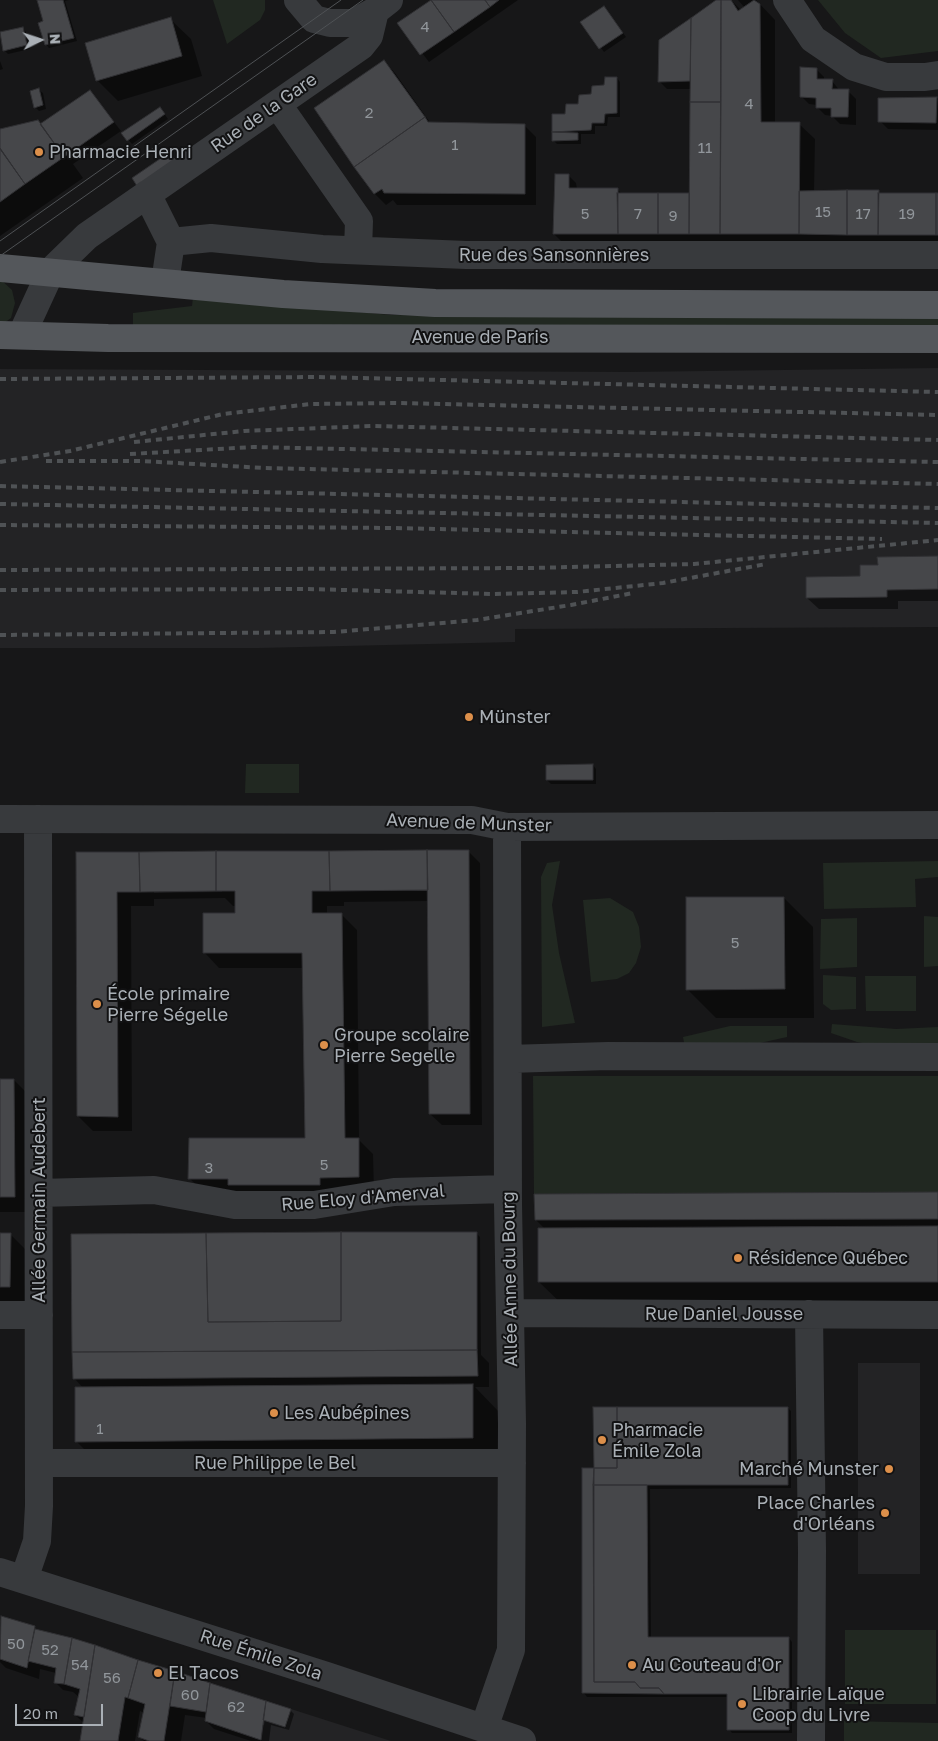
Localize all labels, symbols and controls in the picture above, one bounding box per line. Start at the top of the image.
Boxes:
north arrow [15,15,65,65]
house number: 4 [420,18,430,36]
text: N [47,33,64,45]
street label: Rue de la Gare [207,69,321,157]
house number: 4 [744,95,754,113]
house number: 2 [365,104,373,122]
house number: 1 [451,136,459,154]
house number: 11 [698,139,712,157]
place label: Pharmacie Henri [49,141,192,163]
marker: Pharmacie Henri [33,146,45,158]
house number: 15 [815,203,831,221]
house number: 5 [581,205,589,223]
house number: 7 [634,205,642,223]
house number: 17 [855,205,871,223]
house number: 19 [899,205,915,223]
house number: 9 [668,207,678,225]
street label: Rue des Sansonnières [459,244,649,266]
street label: Avenue de Paris [411,326,549,348]
place label: Münster [479,706,551,728]
marker: Münster [463,711,475,723]
street label: Avenue de Munster [386,809,552,837]
house number: 5 [731,934,739,952]
place label: École primaire Pierre Ségelle [107,983,230,1026]
marker: École primaire Pierre Ségelle [91,998,103,1010]
place label: Groupe scolaire Pierre Segelle [334,1024,469,1066]
marker: Groupe scolaire Pierre Segelle [318,1039,330,1051]
street label: Allée Germain Audebert [28,1097,50,1303]
house number: 5 [320,1156,328,1174]
house number: 3 [205,1159,213,1177]
street label: Rue Eloy d'Amerval [280,1180,446,1216]
street label: Allée Anne du Bourg [498,1191,522,1367]
place label: Résidence Québec [748,1247,908,1269]
marker: Résidence Québec [732,1252,744,1264]
street label: Rue Daniel Jousse [645,1303,803,1325]
place label: Les Aubépines [284,1402,410,1424]
marker: Les Aubépines [268,1407,280,1419]
place label: Pharmacie Émile Zola [612,1419,703,1462]
house number: 1 [96,1420,104,1438]
marker: Pharmacie Émile Zola [596,1434,608,1446]
street label: Rue Philippe le Bel [194,1452,356,1474]
place label: Marché Munster [739,1458,879,1480]
marker: Marché Munster [883,1463,895,1475]
place label: Place Charles d'Orléans [756,1492,875,1535]
marker: Place Charles d'Orléans [879,1507,891,1519]
street label: Rue Émile Zola [197,1625,325,1685]
house number: 50 [7,1635,25,1653]
house number: 52 [41,1641,59,1659]
place label: Au Couteau d'Or [642,1654,782,1676]
house number: 54 [71,1656,89,1674]
marker: Au Couteau d'Or [626,1659,638,1671]
place label: El Tacos [168,1662,239,1684]
marker: El Tacos [152,1667,164,1679]
house number: 56 [103,1669,121,1687]
place label: Librairie Laïque Coop du Livre [752,1683,885,1726]
house number: 60 [181,1686,199,1704]
scale bar [18,1694,105,1726]
house number: 62 [227,1698,245,1716]
marker: Librairie Laïque Coop du Livre [736,1698,748,1710]
text: 20 m [23,1704,58,1722]

